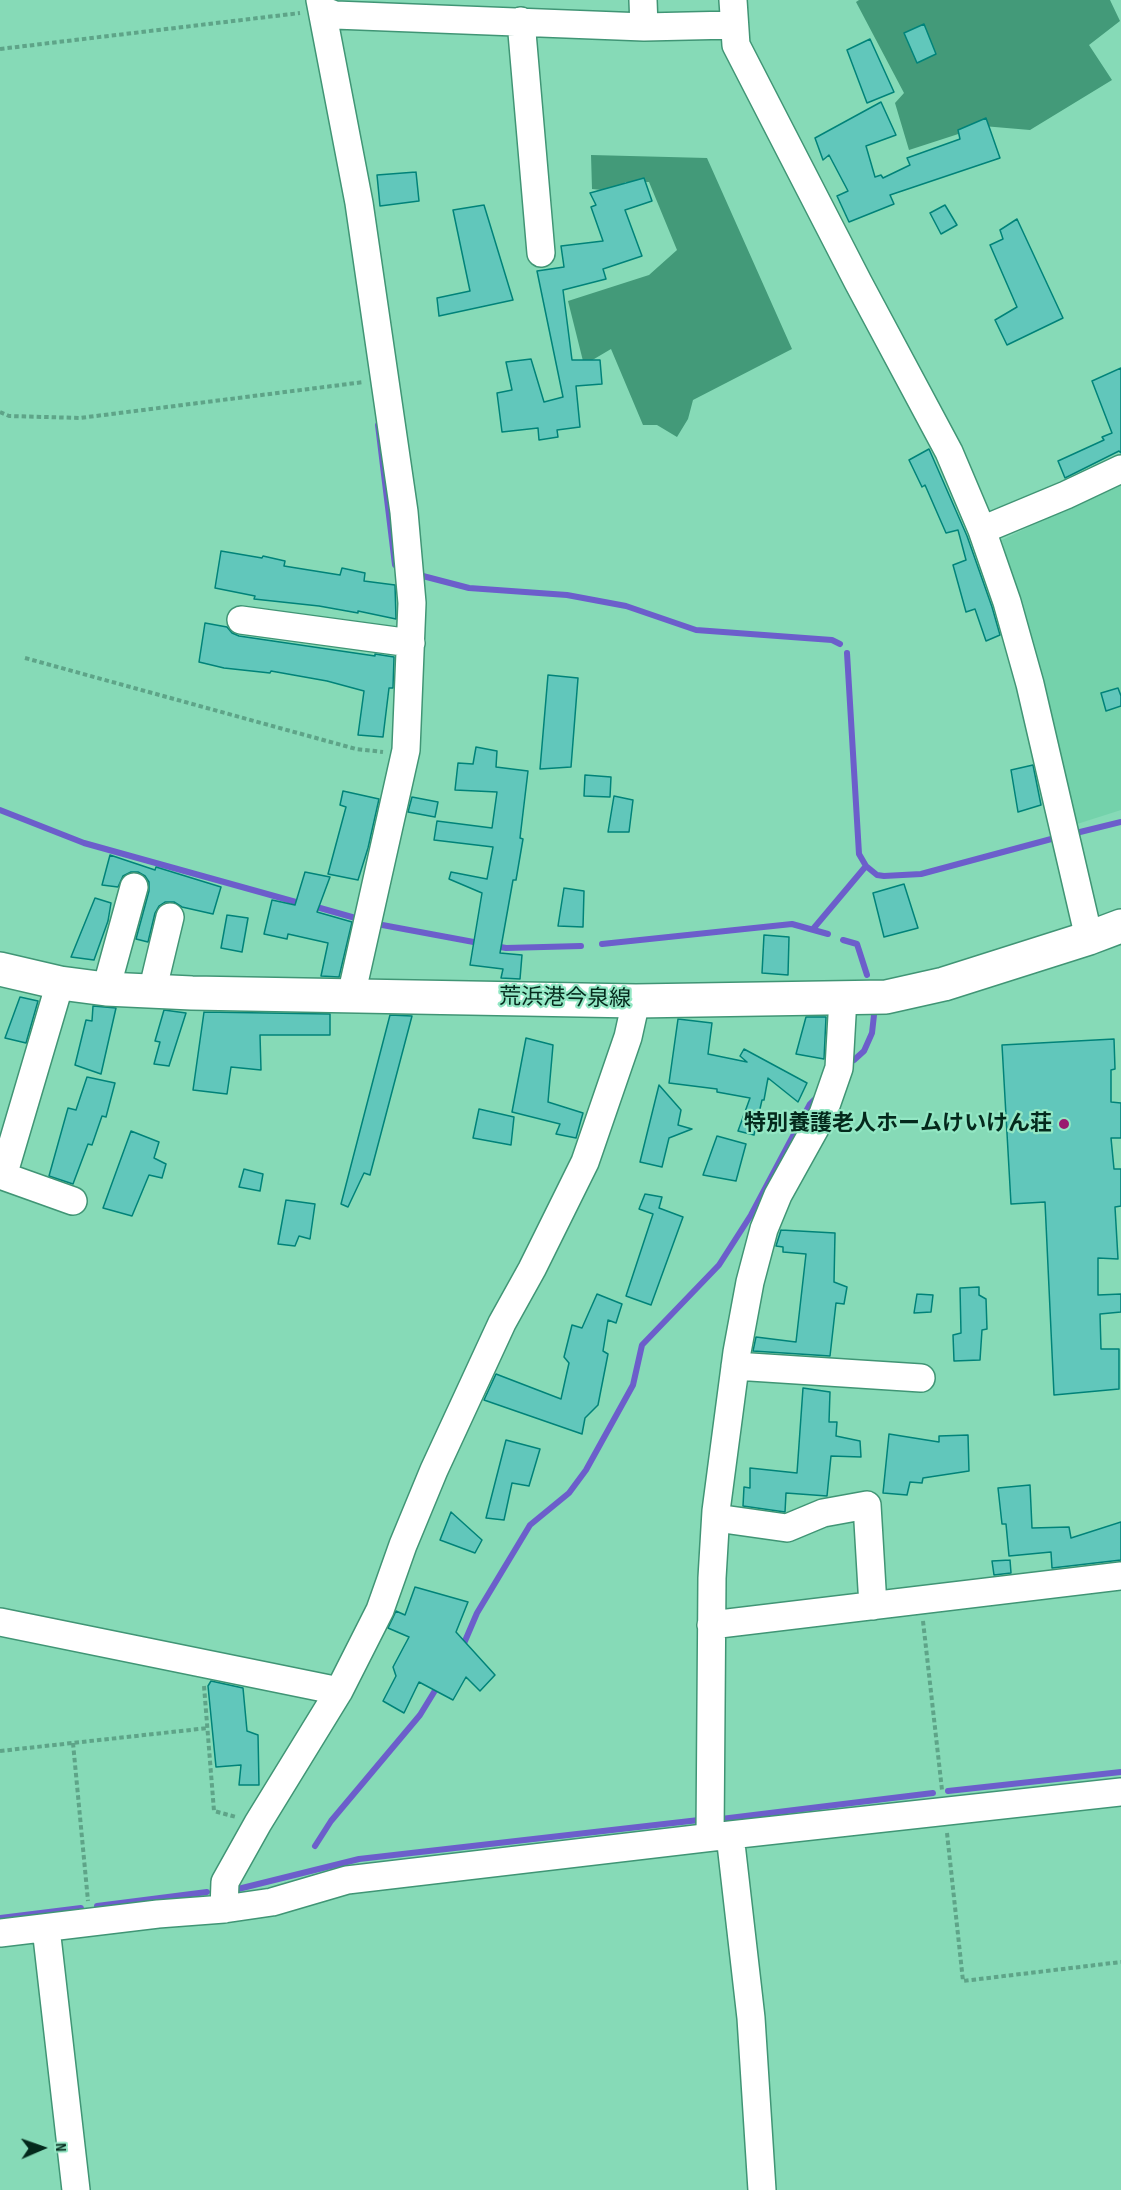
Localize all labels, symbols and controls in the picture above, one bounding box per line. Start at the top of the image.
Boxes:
street label: 荒浜港今泉線 [499,985,631,1013]
place label: 特別養護老人ホームけいけん荘 [744,1111,1052,1137]
marker: 特別養護老人ホームけいけん荘 [1057,1117,1071,1131]
north arrow [12,2118,72,2178]
text: N [51,2143,70,2152]

